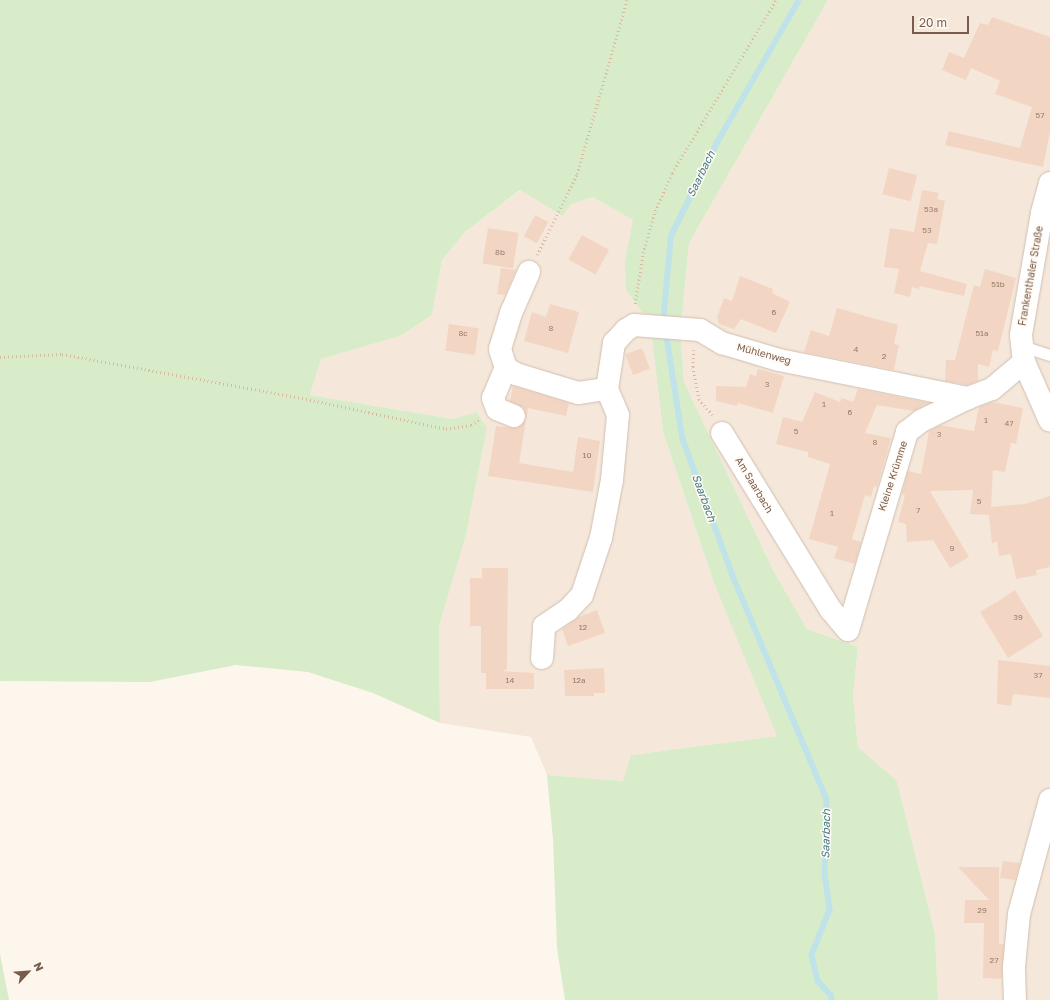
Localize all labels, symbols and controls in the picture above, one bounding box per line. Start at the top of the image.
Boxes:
scale bar [914,8,971,34]
text: 20 m [919,15,947,30]
house number: 57 [1036,111,1044,121]
water label: Saarbach [684,149,718,199]
house number: 53a [924,205,938,215]
street label: Frankenthaler Straße [1016,225,1046,327]
house number: 53 [922,226,932,236]
house number: 8b [495,248,505,258]
house number: 51b [991,280,1005,290]
house number: 6 [772,308,776,318]
house number: 8 [549,324,553,334]
house number: 8c [458,329,468,339]
house number: 51a [975,329,989,339]
street label: Mühlenweg [736,341,792,367]
house number: 4 [854,345,858,355]
house number: 2 [882,352,886,362]
house number: 3 [765,380,769,390]
house number: 1 [822,400,826,410]
house number: 6 [848,408,852,418]
house number: 1 [984,416,988,426]
house number: 47 [1004,419,1014,429]
house number: 5 [794,427,798,437]
house number: 3 [937,430,941,440]
house number: 8 [873,438,877,448]
street label: Kleine Krümme [876,439,910,513]
house number: 10 [583,451,591,461]
street label: Am Saarbach [733,455,775,515]
water label: Saarbach [689,472,719,524]
house number: 5 [977,497,981,507]
house number: 7 [916,506,920,516]
house number: 1 [830,509,834,519]
house number: 9 [950,544,954,554]
house number: 39 [1013,613,1023,623]
house number: 12 [579,623,587,633]
house number: 37 [1034,671,1042,681]
house number: 14 [506,676,514,686]
house number: 12a [572,676,586,686]
water label: Saarbach [819,809,833,859]
house number: 29 [977,906,987,916]
north arrow [8,952,48,992]
house number: 27 [990,956,998,966]
text: N [32,960,47,973]

